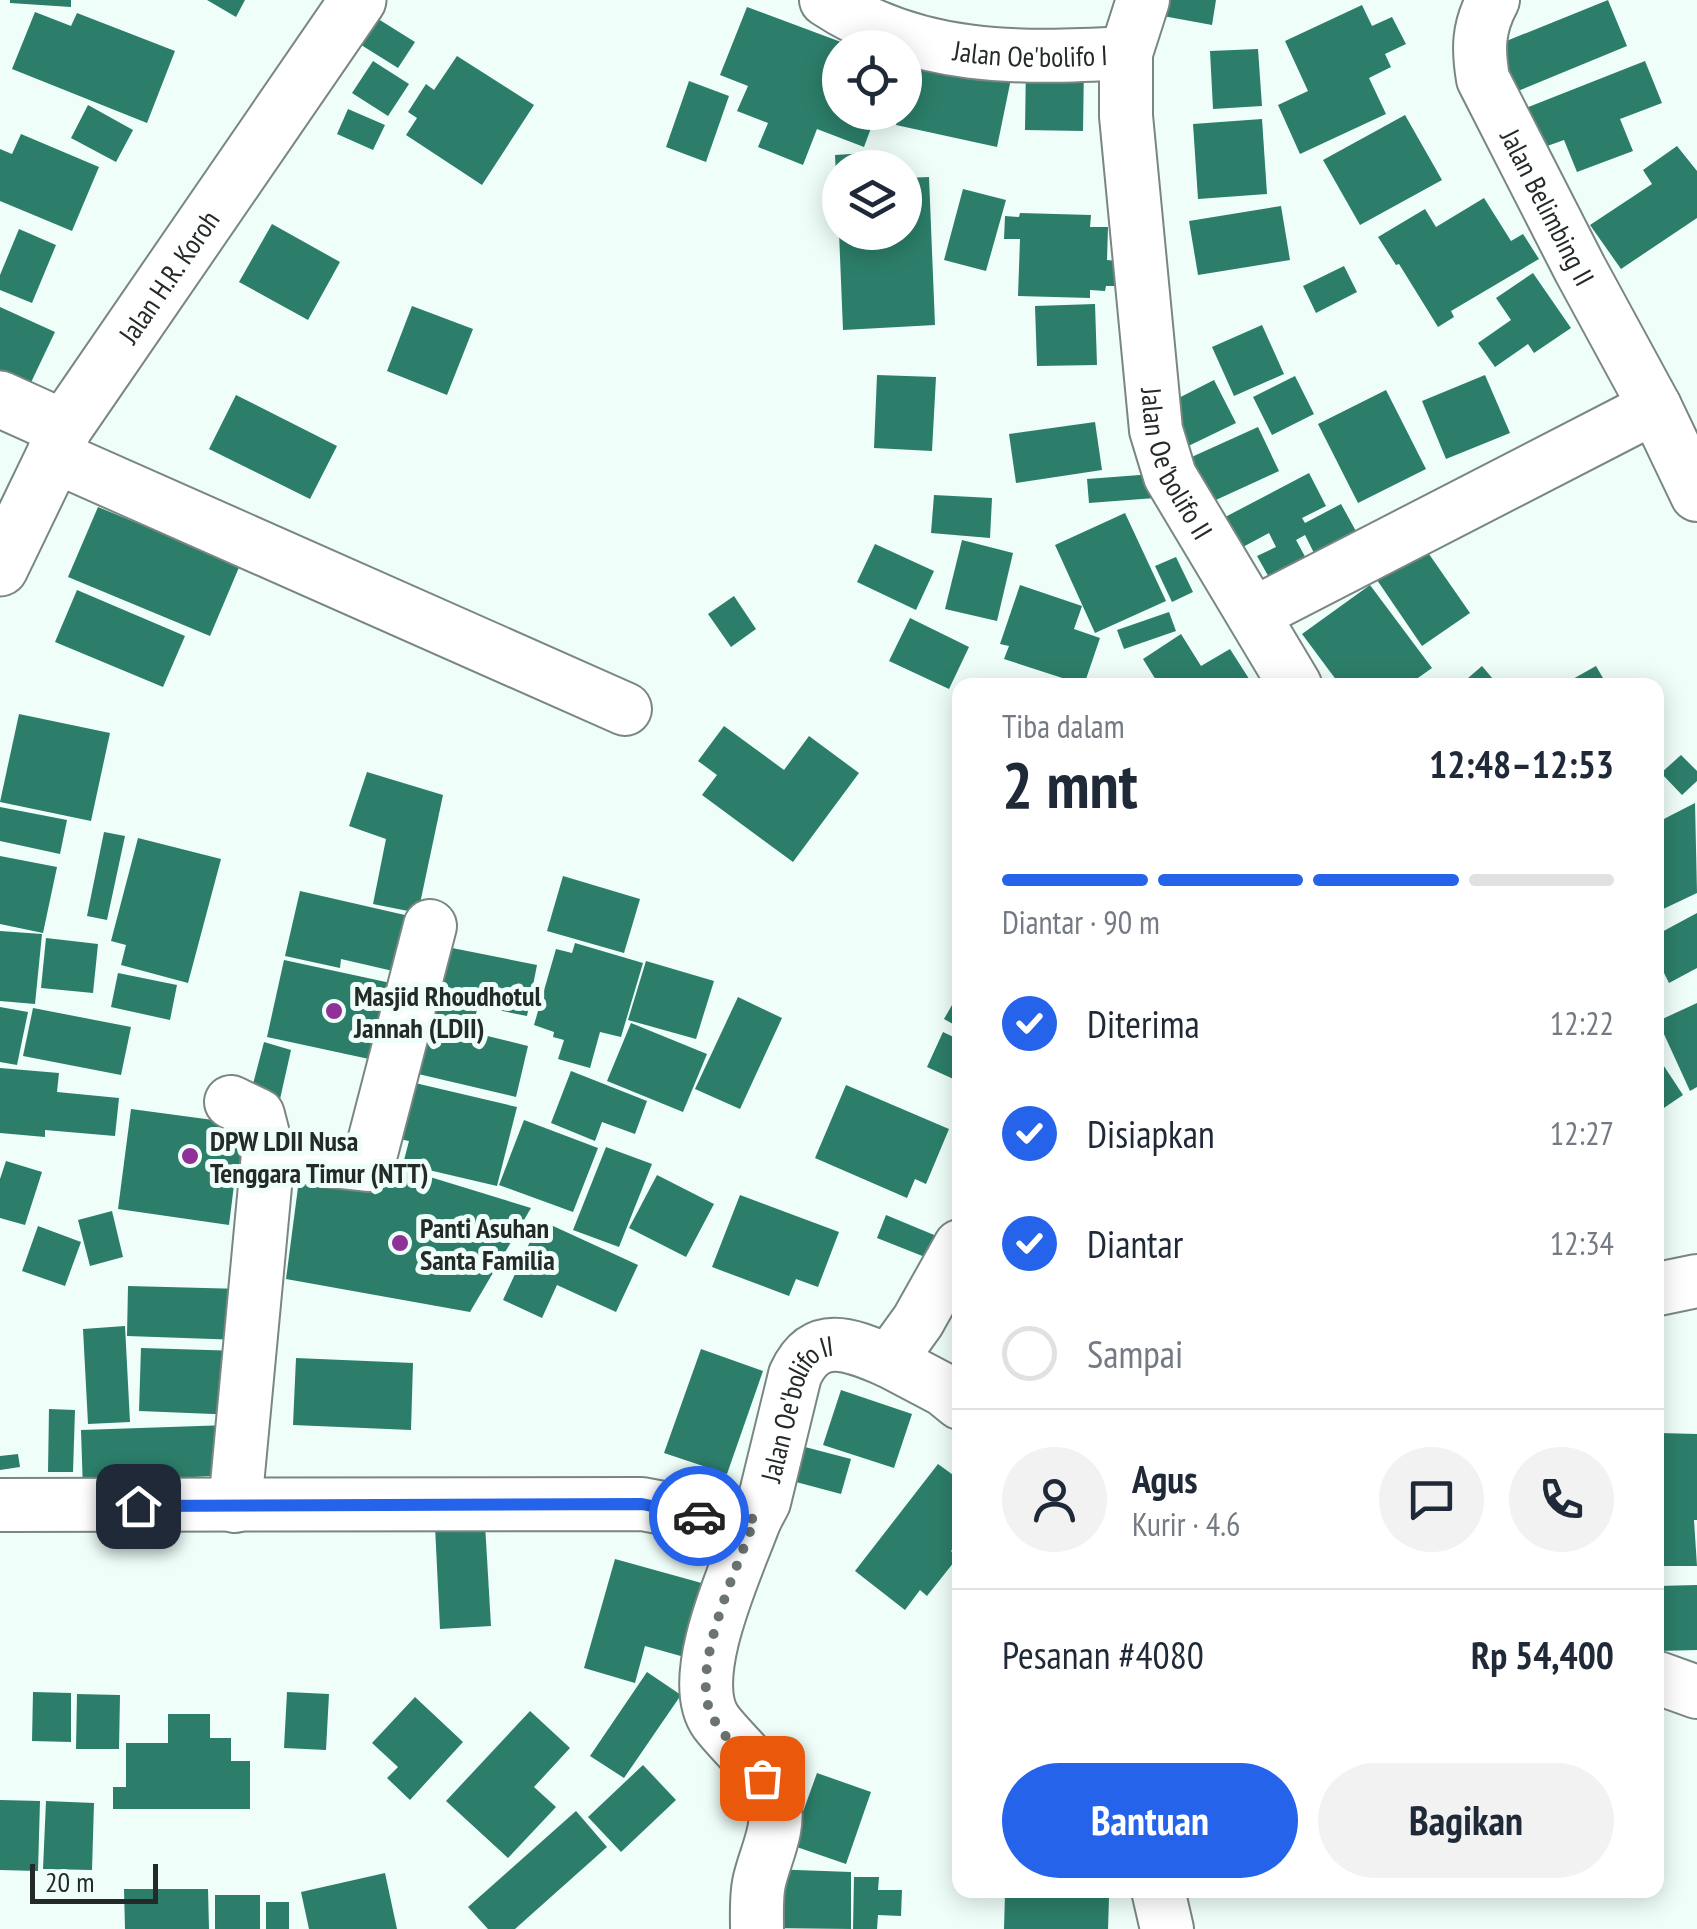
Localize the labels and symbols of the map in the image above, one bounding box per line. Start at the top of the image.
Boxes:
street label: Jalan Oe'bolifo I [950,31,1108,74]
street label: Jalan Belimbing II [1492,121,1604,292]
street label: Jalan H.R. Koroh [109,203,227,351]
street label: Jalan Oe'bolifo II [1133,385,1222,546]
place label: Masjid Rhoudhotul Jannah (LDII) [353,977,541,1046]
marker: Masjid Rhoudhotul Jannah (LDII) [323,1000,345,1022]
place label: DPW LDII Nusa Tenggara Timur (NTT) [210,1122,429,1191]
marker: DPW LDII Nusa Tenggara Timur (NTT) [179,1145,201,1167]
place label: Panti Asuhan Santa Familia [420,1209,555,1278]
marker: Panti Asuhan Santa Familia [389,1232,411,1254]
street label: Jalan Oe'bolifo II [751,1326,835,1486]
pin [96,1464,181,1549]
courier [649,1466,749,1566]
pin [720,1736,805,1821]
scale bar [30,1859,158,1904]

